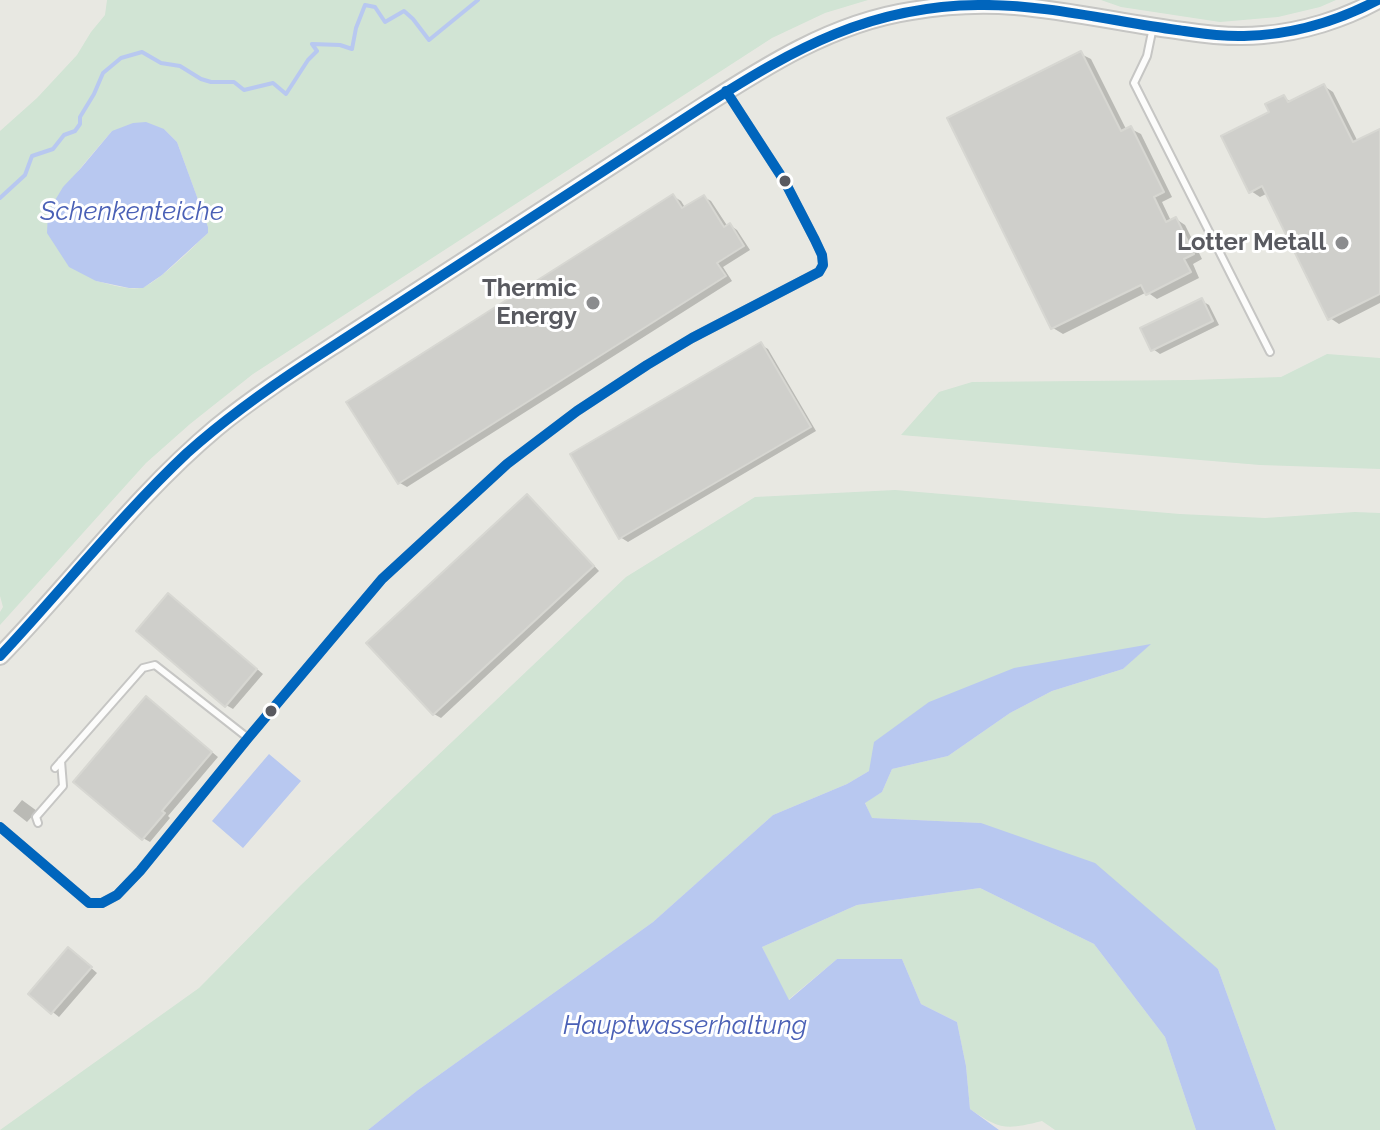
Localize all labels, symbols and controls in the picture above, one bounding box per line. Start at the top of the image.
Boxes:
unlabelled marker [777,173,793,189]
water label: Schenkenteiche [40,196,224,228]
place label: Lotter Metall [1177,229,1326,257]
marker: Lotter Metall [1333,234,1351,252]
place label: Thermic Energy [482,275,577,331]
marker: Thermic Energy [584,294,602,312]
unlabelled marker [263,703,279,719]
water label: Hauptwasserhaltung [563,1010,807,1042]

